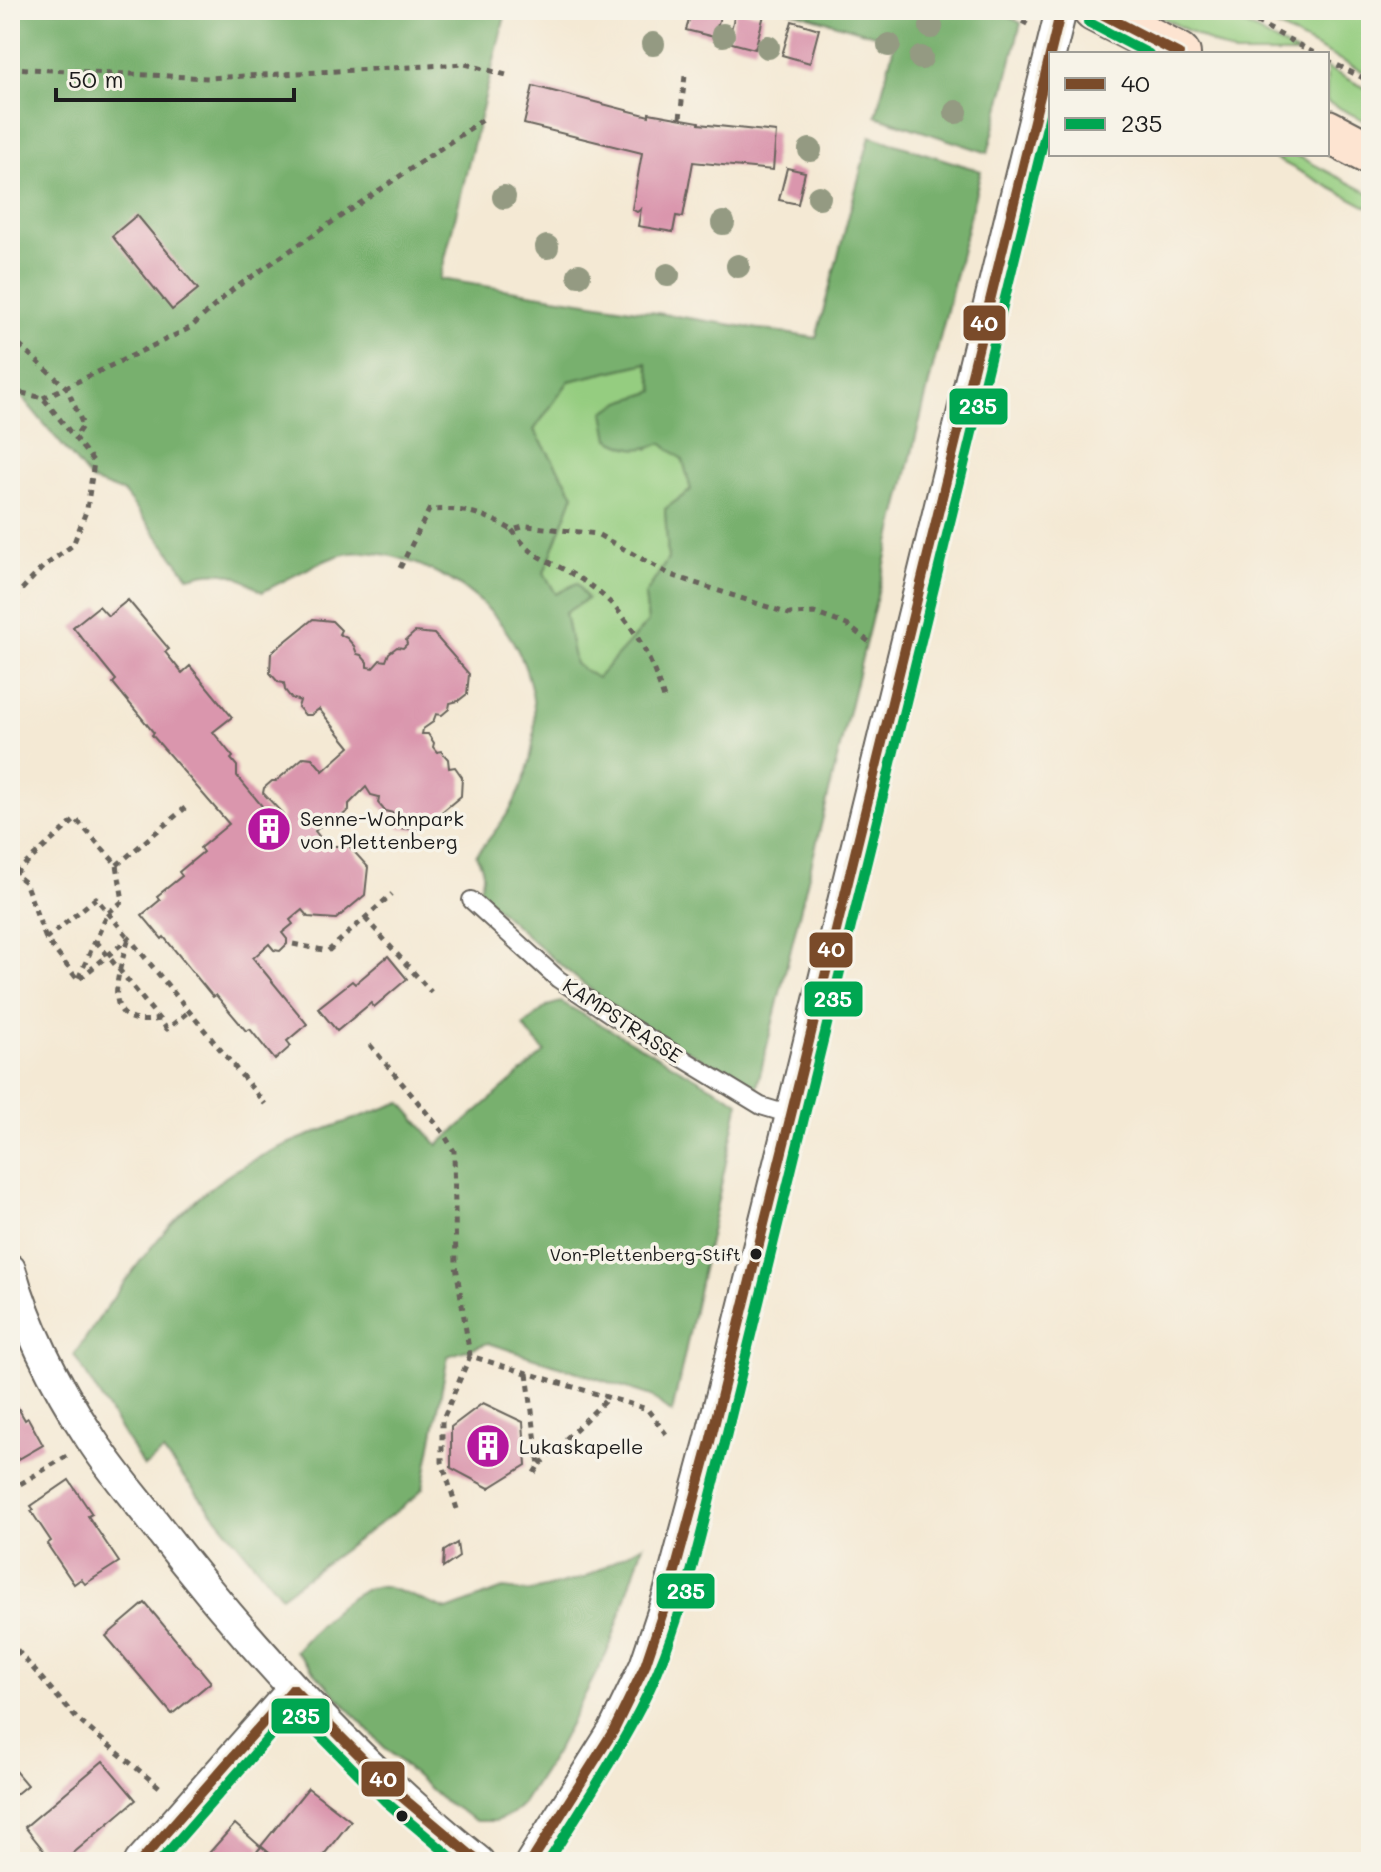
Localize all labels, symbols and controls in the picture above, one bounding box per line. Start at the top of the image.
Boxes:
scale bar [56,52,294,102]
legend [1049,52,1329,156]
text: 50 m [68,63,124,94]
text: 40 [1121,67,1150,98]
text: 235 [1121,107,1162,138]
line badge: 40 [962,304,1007,342]
text: 40 [970,308,998,337]
line badge: 235 [948,387,1009,426]
text: 235 [959,391,997,420]
building icon: Senne-Wohnpark von Plettenberg [245,805,293,853]
place label: Senne-Wohnpark von Plettenberg [300,805,464,854]
line badge: 40 [808,931,854,969]
text: 40 [817,934,845,963]
street label: KAMPSTRASSE [558,972,688,1068]
line badge: 235 [803,980,864,1018]
text: 235 [814,984,852,1013]
place label: Von-Plettenberg-Stift [549,1242,741,1266]
marker: Von-Plettenberg-Stift [748,1246,764,1262]
building icon: Lukaskapelle [464,1422,512,1470]
place label: Lukaskapelle [519,1433,643,1459]
line badge: 235 [655,1572,716,1610]
text: 235 [667,1576,705,1605]
line badge: 235 [270,1697,331,1735]
text: 235 [282,1701,320,1730]
line badge: 40 [360,1760,406,1798]
text: 40 [369,1764,397,1793]
unlabelled marker [394,1808,410,1824]

